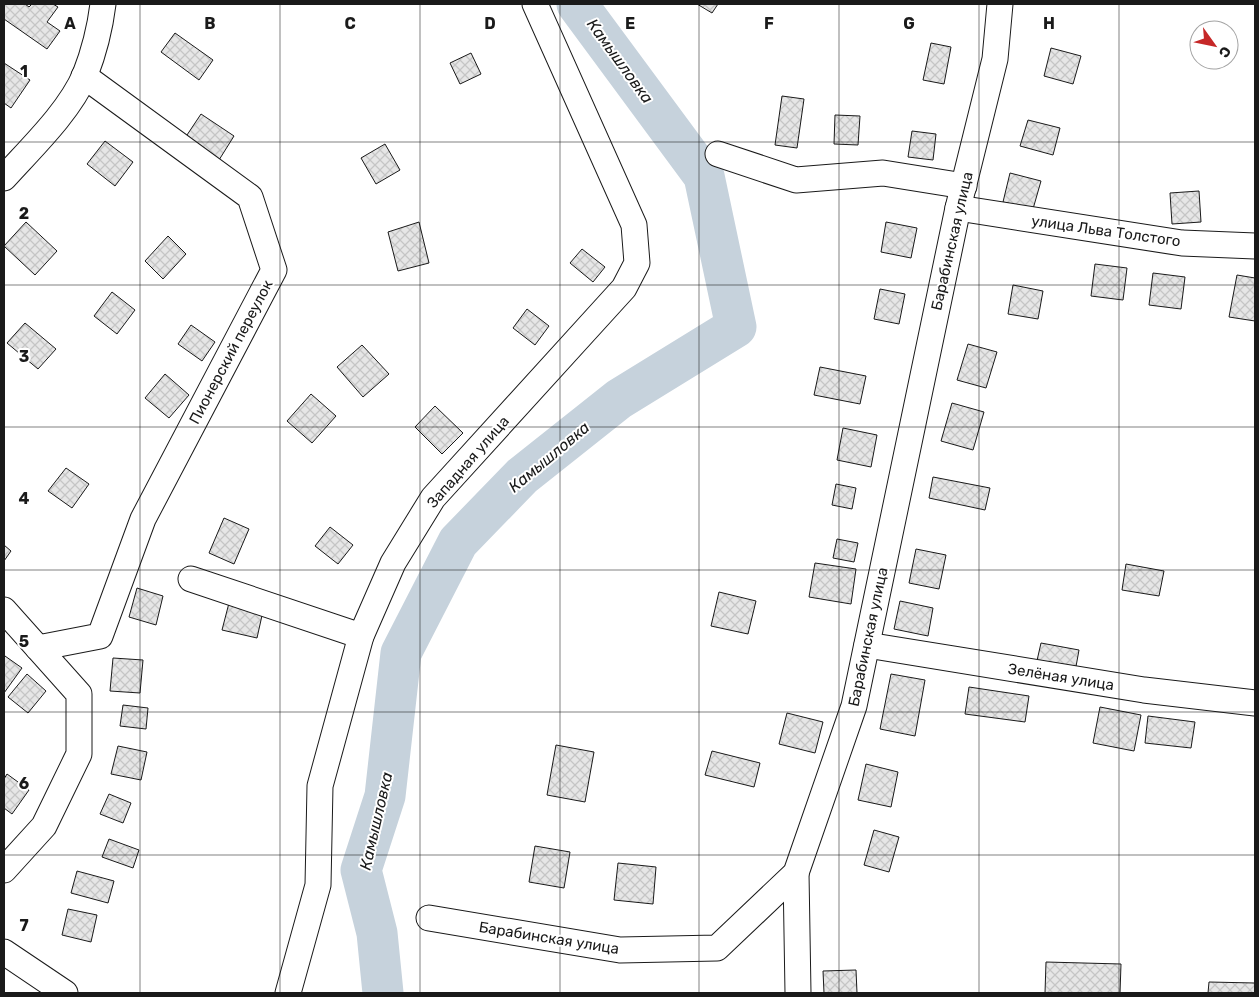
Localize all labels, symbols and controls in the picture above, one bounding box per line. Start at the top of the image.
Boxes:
text: A [64,14,76,33]
text: B [204,14,216,33]
text: C [344,14,356,33]
text: D [484,14,496,33]
text: E [625,14,635,33]
text: F [764,14,774,33]
text: G [903,14,915,33]
text: H [1043,14,1055,33]
water label: Камышловка [583,15,657,107]
north arrow [1189,20,1239,70]
text: С [1215,43,1234,61]
text: 1 [20,62,28,81]
street label: Барабинская улица [927,170,977,312]
text: 2 [19,204,29,223]
street label: улица Льва Толстого [1030,212,1182,250]
street label: Пионерский переулок [185,277,277,427]
text: 3 [19,347,29,366]
street label: Западная улица [423,412,513,512]
water label: Камышловка [505,418,593,496]
text: 4 [19,489,30,508]
street label: Барабинская улица [844,566,892,708]
text: 5 [19,632,29,651]
street label: Зелёная улица [1007,660,1115,694]
water label: Камышловка [356,770,396,872]
text: 6 [19,774,29,793]
text: 7 [19,916,29,935]
street label: Барабинская улица [478,918,620,958]

